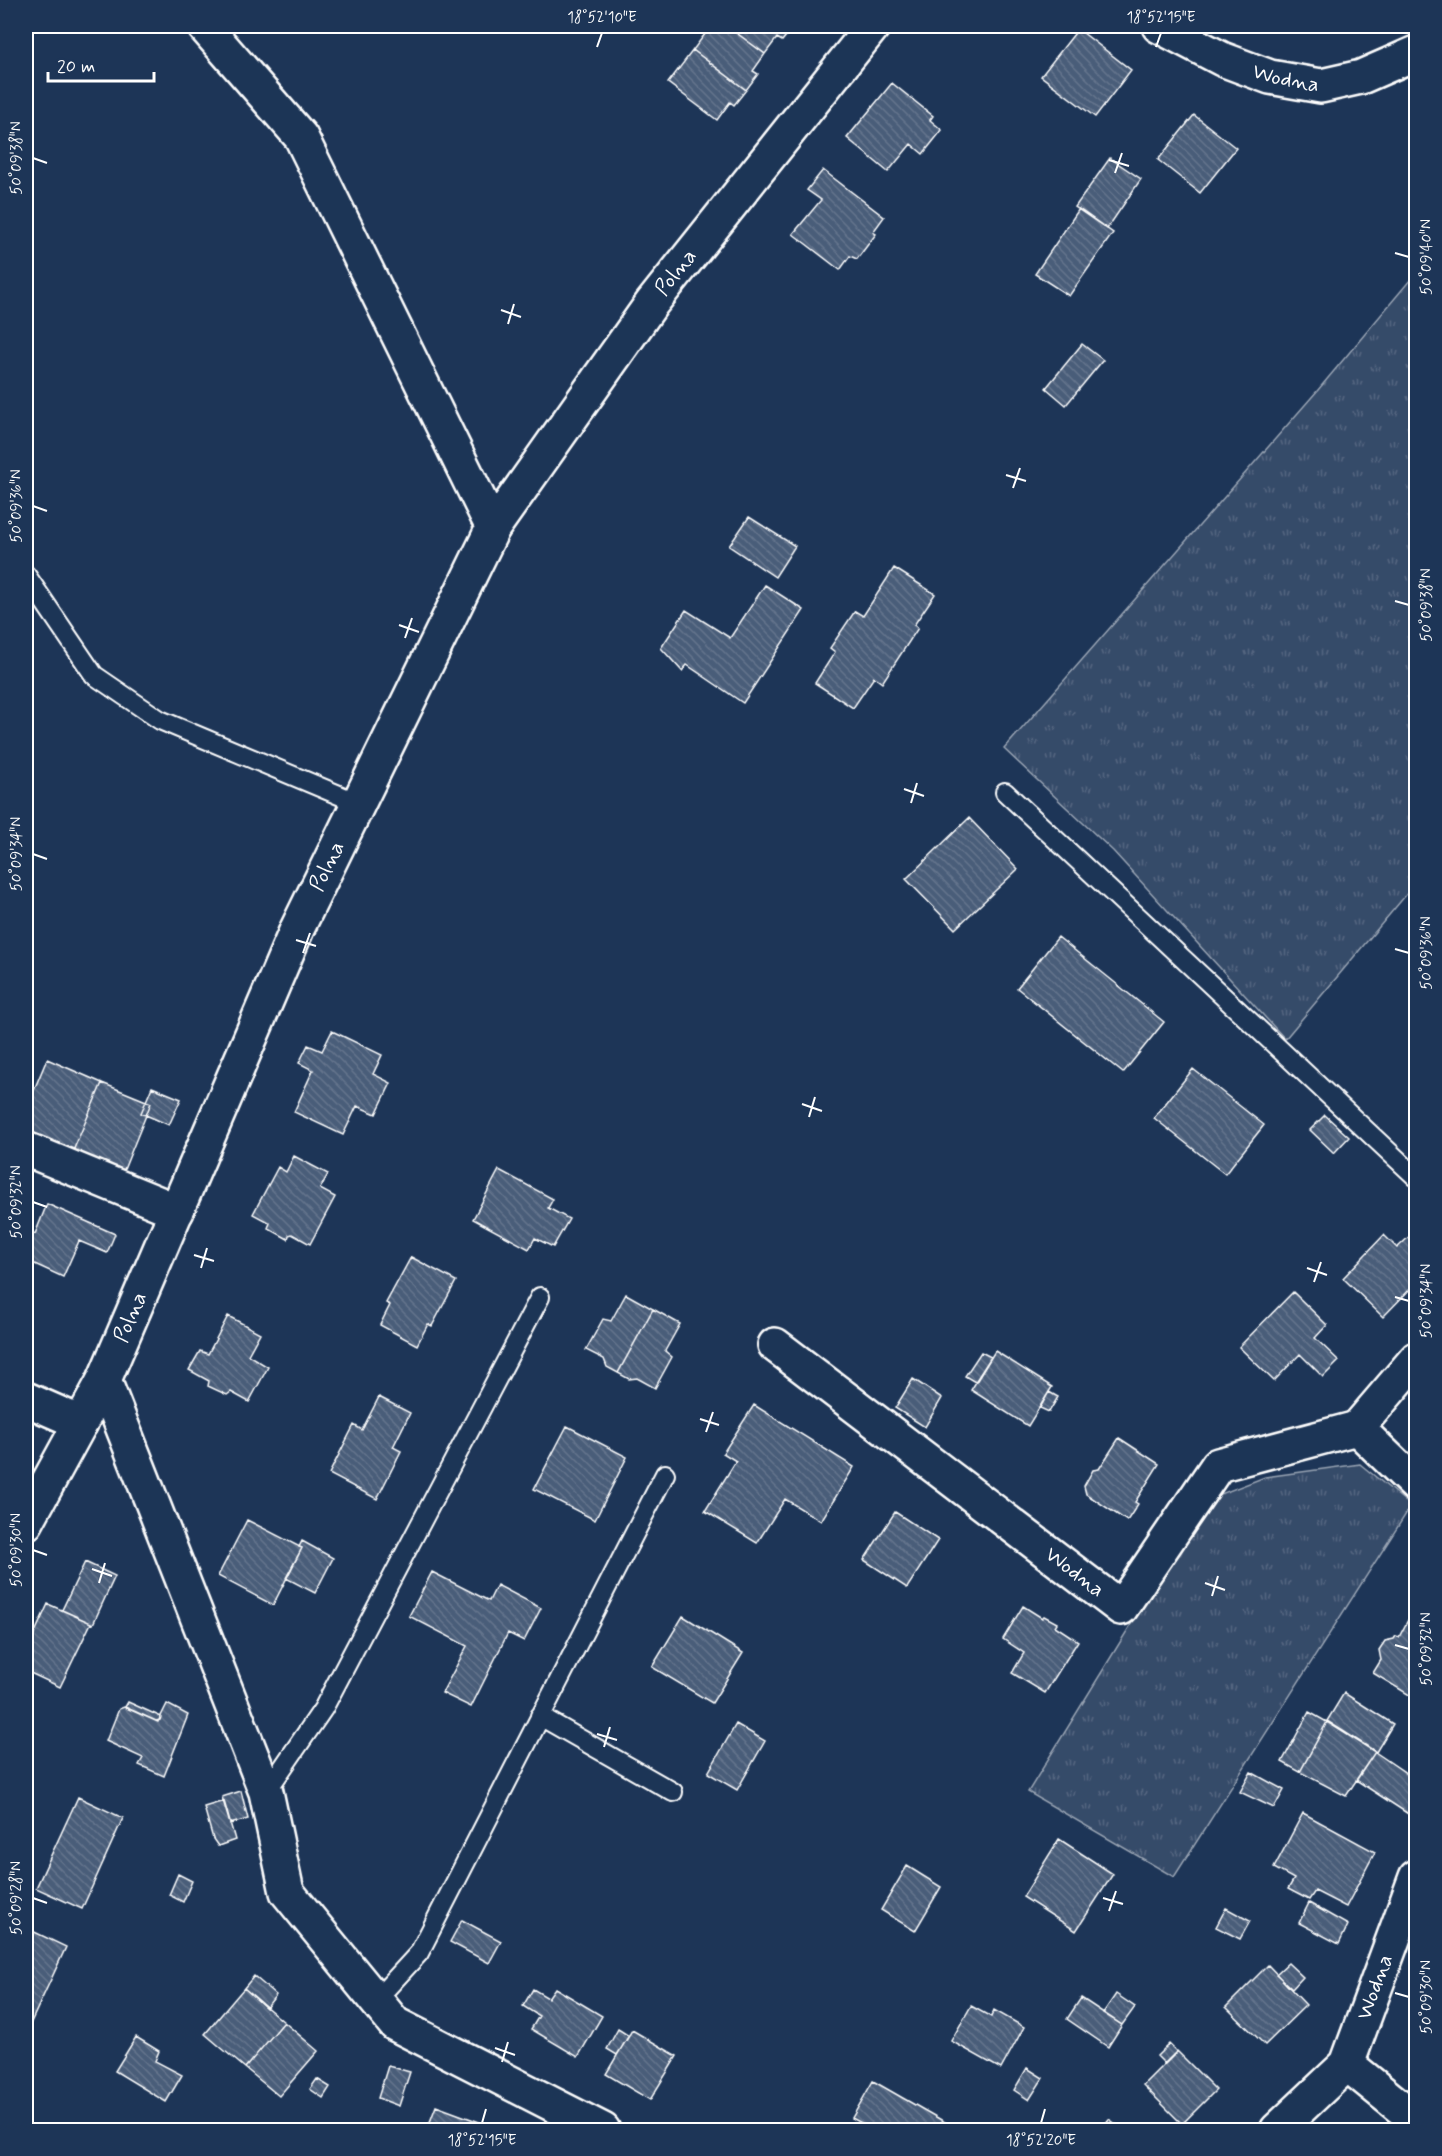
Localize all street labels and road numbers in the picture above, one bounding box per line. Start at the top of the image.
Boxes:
street label: Wodna [1248,57,1321,99]
street label: Polna [649,243,704,302]
street label: Polna [303,837,352,896]
street label: Polna [108,1288,154,1347]
street label: Wodna [1039,1541,1110,1604]
street label: Wodna [1350,1951,1400,2024]

